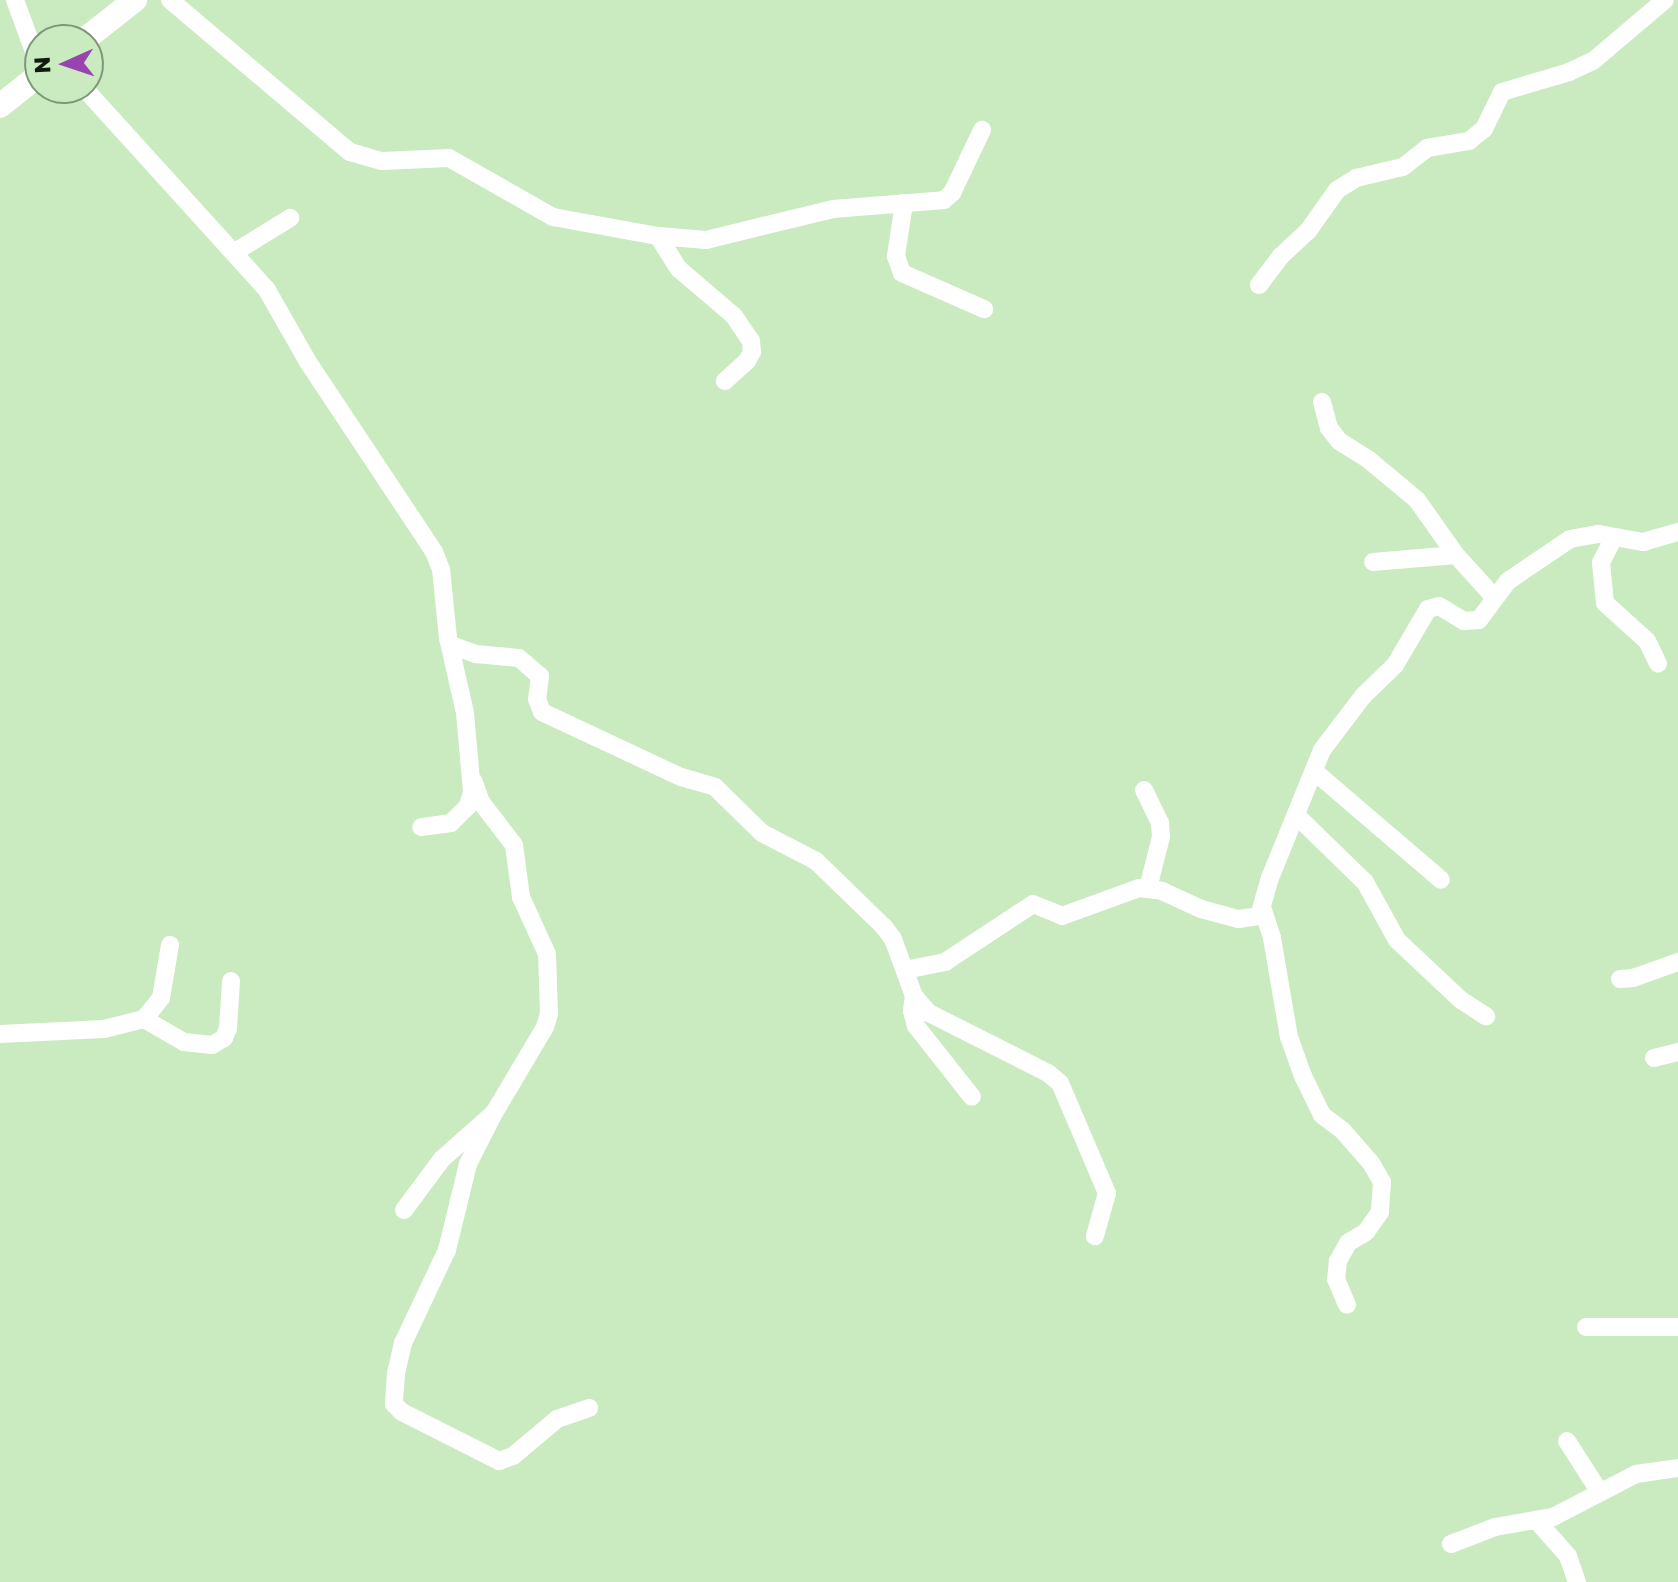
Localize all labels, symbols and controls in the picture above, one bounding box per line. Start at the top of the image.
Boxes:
north arrow [24,24,104,104]
text: N [28,56,55,74]

